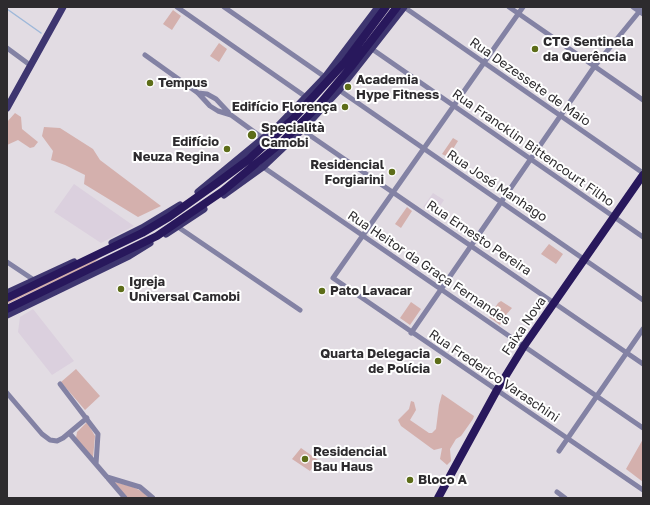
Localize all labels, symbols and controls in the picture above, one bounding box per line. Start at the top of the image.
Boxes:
street label: Rua Dezessete de Maio [467,34,593,130]
place label: CTG Sentinela da Querência [543,34,634,65]
marker: CTG Sentinela da Querência [530,44,540,54]
place label: Academia Hype Fitness [356,72,439,103]
place label: Tempus [158,75,207,91]
marker: Tempus [145,78,155,88]
marker: Academia Hype Fitness [343,82,353,92]
street label: Rua Francklin Bittencourt Filho [449,86,617,210]
place label: Edifício Florença [232,99,337,115]
marker: Edifício Florença [340,102,350,112]
place label: Specialità Camobi [261,120,325,151]
marker: Specialità Camobi [246,129,258,141]
place label: Edifício Neuza Regina [133,134,219,165]
marker: Edifício Neuza Regina [222,144,232,154]
street label: Rua José Manhago [444,147,550,225]
place label: Residencial Forgiarini [310,157,384,188]
marker: Residencial Forgiarini [387,167,397,177]
street label: Rua Ernesto Pereira [424,197,534,279]
street label: Rua Heitor da Graça Fernandes [345,208,513,328]
place label: Igreja Universal Camobi [129,274,240,305]
place label: Pato Lavacar [330,283,412,299]
marker: Igreja Universal Camobi [116,284,126,294]
marker: Pato Lavacar [317,286,327,296]
street label: Faixa Nova [499,294,549,358]
street label: Rua Frederico Varaschini [426,326,562,426]
place label: Quarta Delegacia de Polícia [320,346,430,377]
marker: Quarta Delegacia de Polícia [433,356,443,366]
place label: Residencial Bau Haus [313,444,387,475]
marker: Residencial Bau Haus [300,454,310,464]
place label: Bloco A [418,472,467,488]
marker: Bloco A [405,475,415,485]

